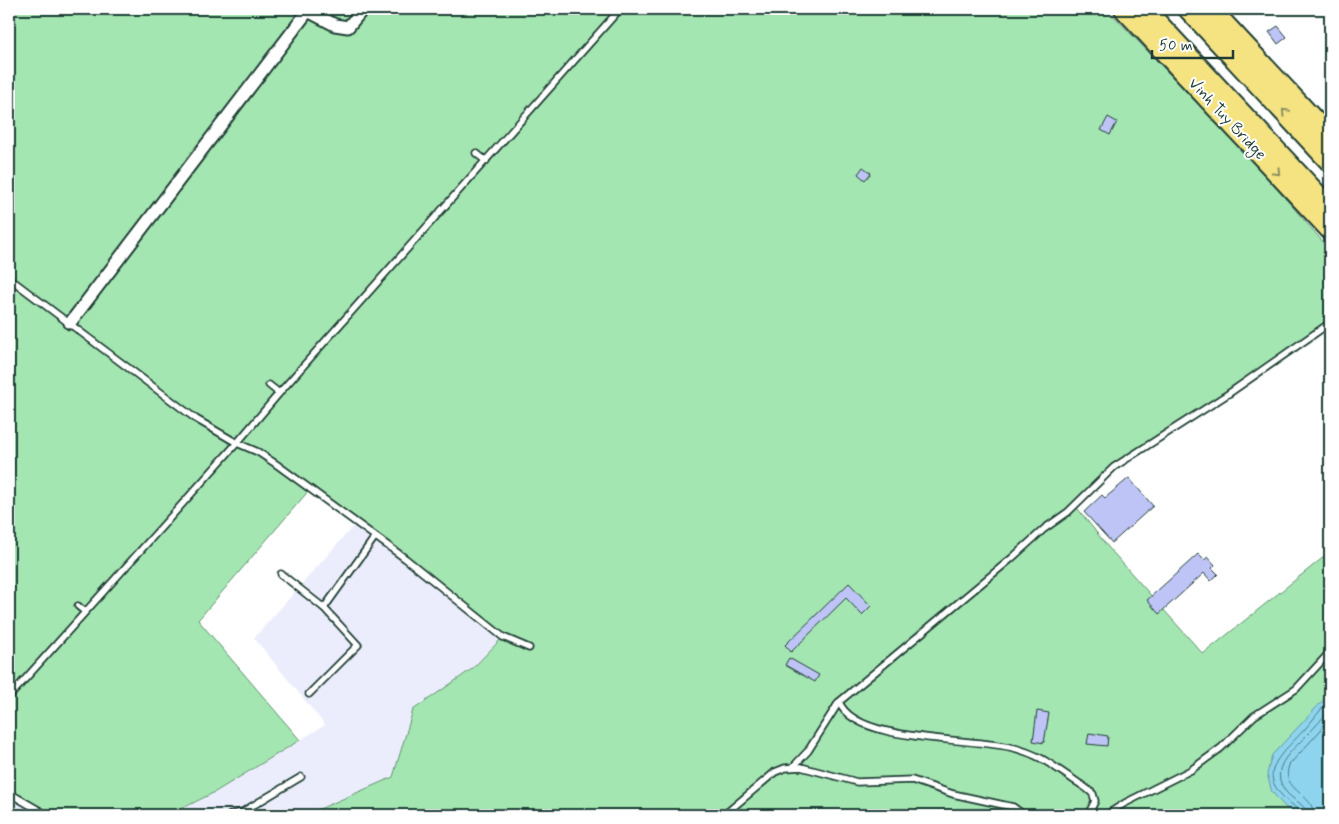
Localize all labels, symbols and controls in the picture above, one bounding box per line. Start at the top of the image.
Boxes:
scale bar [1152,28,1233,60]
text: 50 m [1159,36,1193,56]
street label: Vinh Tuy Bridge [1183,73,1271,165]
one-way arrow [1282,109,1291,118]
one-way arrow [1271,167,1280,176]

